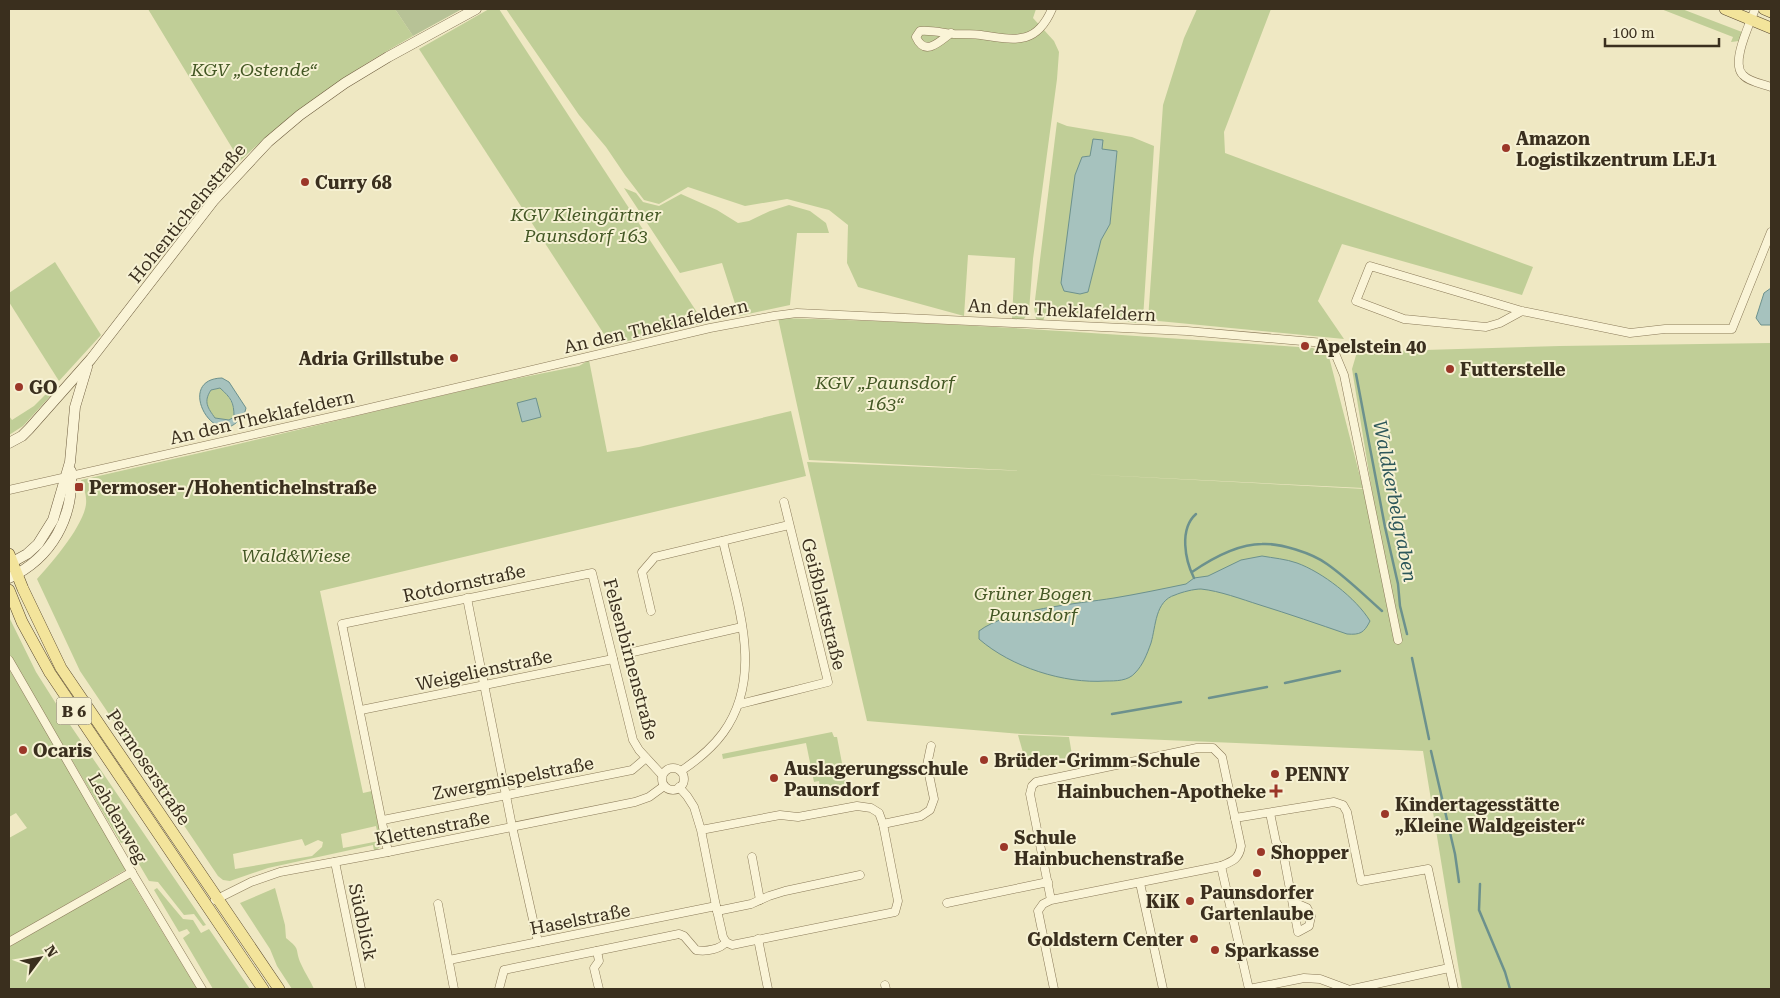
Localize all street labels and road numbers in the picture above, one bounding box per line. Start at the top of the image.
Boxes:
street label: Hohentichelnstraße [124,139,250,287]
street label: An den Theklafeldern [562,294,751,357]
street label: An den Theklafeldern [967,295,1157,325]
street label: An den Theklafeldern [168,385,357,448]
street label: Geißblattstraße [797,536,851,672]
street label: Rotdornstraße [401,560,527,606]
street label: Felsenbirnenstraße [599,576,663,742]
street label: Weigelienstraße [414,645,554,695]
road number: B 6 [56,698,92,724]
street label: Permoserstraße [103,705,196,829]
street label: Zwergmispelstraße [430,752,596,804]
street label: Lehdenweg [84,769,152,867]
street label: Klettenstraße [373,807,491,849]
street label: Südblick [345,881,381,963]
street label: Haselstraße [528,899,632,939]

